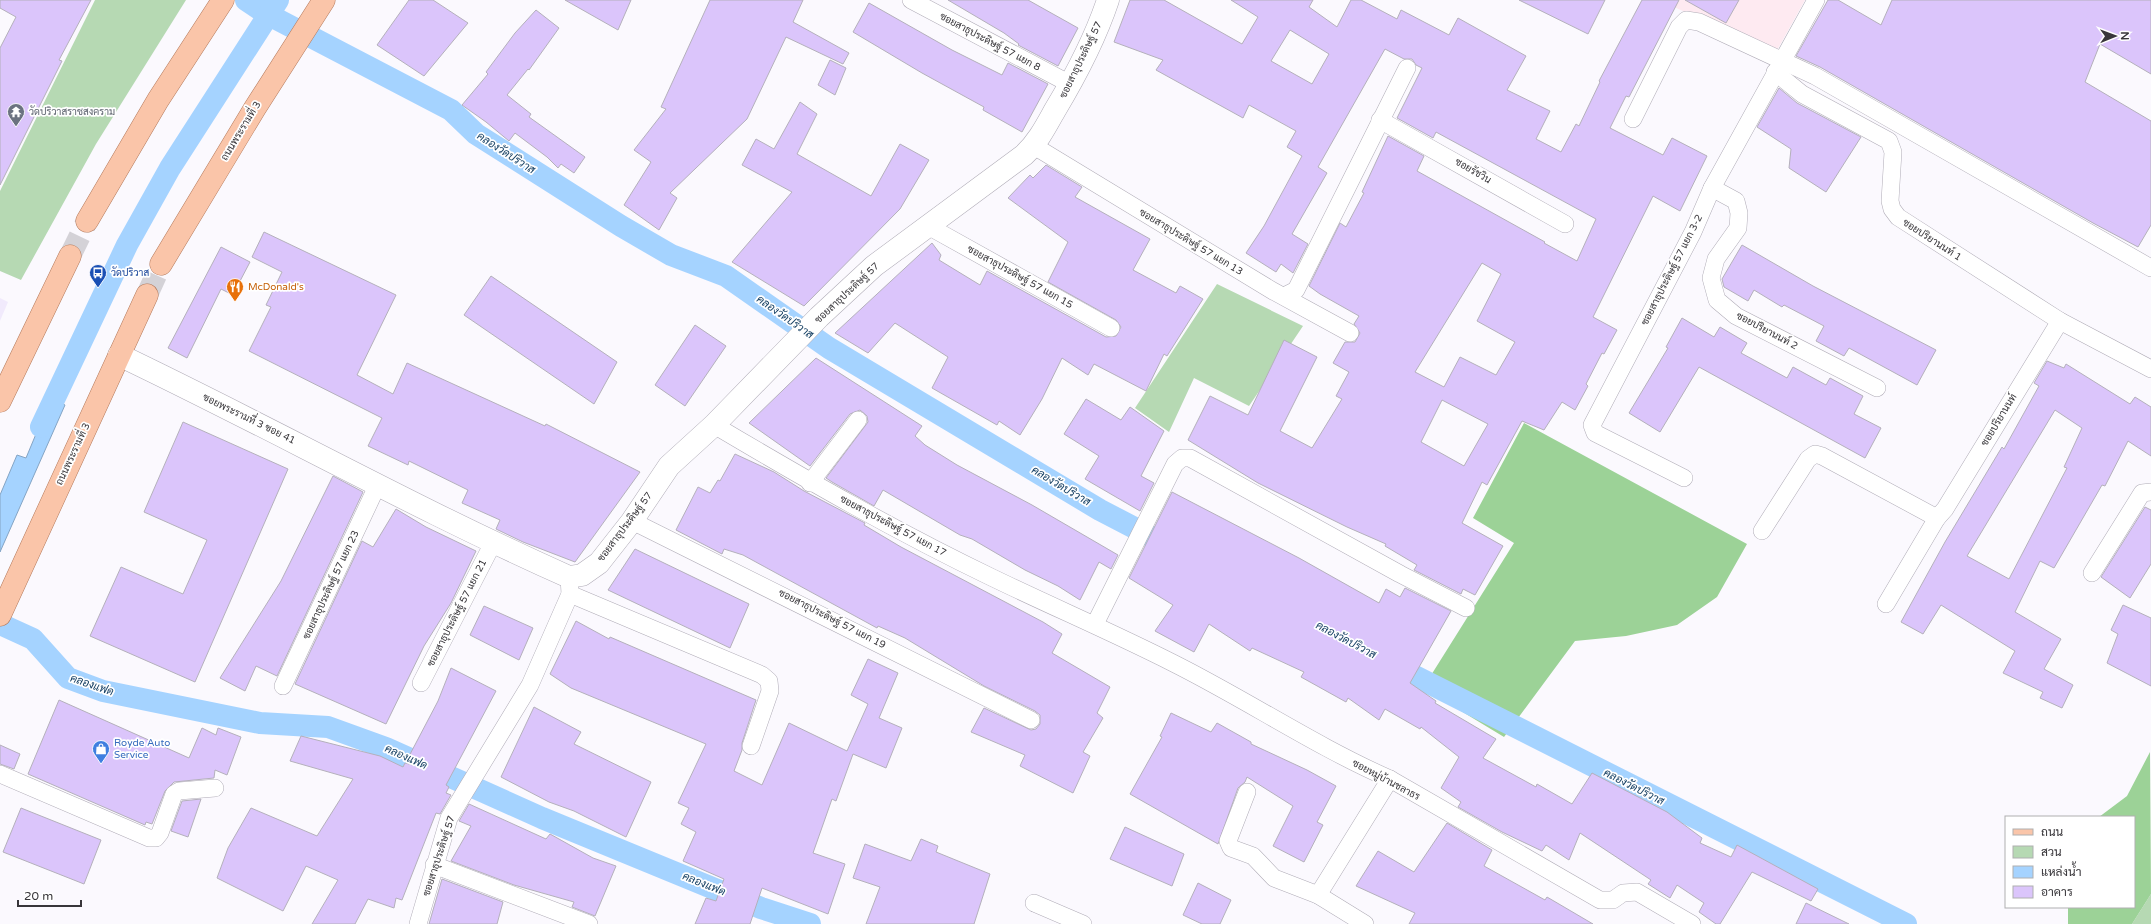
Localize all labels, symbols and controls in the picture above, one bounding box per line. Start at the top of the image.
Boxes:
street label: ซอยสาธุประดิษฐ์ 57 แยก 8 [937,9,1043,75]
north arrow [2095,16,2135,56]
street label: ซอยสาธุประดิษฐ์ 57 [1055,19,1106,101]
text: N [2118,31,2131,40]
street label: ถนนพระรามที่ 3 [216,98,263,163]
temple icon: วัดปริวาสราชสงคราม [6,102,26,127]
place label: วัดปริวาสราชสงคราม [29,105,115,118]
water label: คลองวัดปริวาส [475,129,538,177]
street label: ซอยรัชวิน [1453,155,1494,186]
street label: ซอยสาธุประดิษฐ์ 57 แยก 13 [1136,205,1246,279]
street label: ซอยสาธุประดิษฐ์ 57 แยก 3-2 [1637,212,1706,328]
street label: ซอยปริยานนท์ 1 [1900,215,1965,264]
street label: ซอยสาธุประดิษฐ์ 57 แยก 15 [965,241,1076,312]
street label: ซอยสาธุประดิษฐ์ 57 [811,259,882,327]
bus stop icon: วัดปริวาส [88,263,108,288]
place label: วัดปริวาส [111,266,149,279]
restaurant icon: McDonald's [225,277,245,302]
place label: McDonald's [248,281,304,293]
water label: คลองวัดปริวาส [754,292,817,342]
street label: ซอยปริยานนท์ 2 [1734,308,1801,352]
street label: ซอยพระรามที่ 3 ซอย 41 [201,389,299,447]
street label: ซอยปริยานนท์ [1977,391,2019,448]
street label: ถนนพระรามที่ 3 [51,420,93,487]
water label: คลองวัดปริวาส [1029,462,1094,509]
street label: ซอยสาธุประดิษฐ์ 57 [593,489,656,565]
street label: ซอยสาธุประดิษฐ์ 57 แยก 17 [837,491,949,560]
street label: ซอยสาธุประดิษฐ์ 57 แยก 23 [299,528,362,642]
street label: ซอยสาธุประดิษฐ์ 57 แยก 21 [423,556,490,669]
street label: ซอยสาธุประดิษฐ์ 57 แยก 19 [776,585,889,652]
water label: คลองวัดปริวาส [1314,618,1379,662]
water label: คลองแฟด [68,671,116,699]
place label: Royde Auto Service [114,737,170,761]
shop icon: Royde Auto Service [91,739,111,764]
water label: คลองแฟด [383,742,429,772]
street label: ซอยหมู่บ้านชลาธร [1350,756,1422,804]
water label: คลองวัดปริวาส [1601,765,1668,808]
street label: ซอยสาธุประดิษฐ์ 57 [418,814,459,898]
legend [2005,816,2135,908]
text: ถนน [2041,825,2064,839]
text: สวน [2041,845,2062,859]
text: แหล่งน้ำ [2041,861,2081,879]
water label: คลองแฟด [681,869,727,899]
scale bar [18,882,81,908]
text: อาคาร [2041,885,2073,899]
text: 20 m [24,889,53,903]

